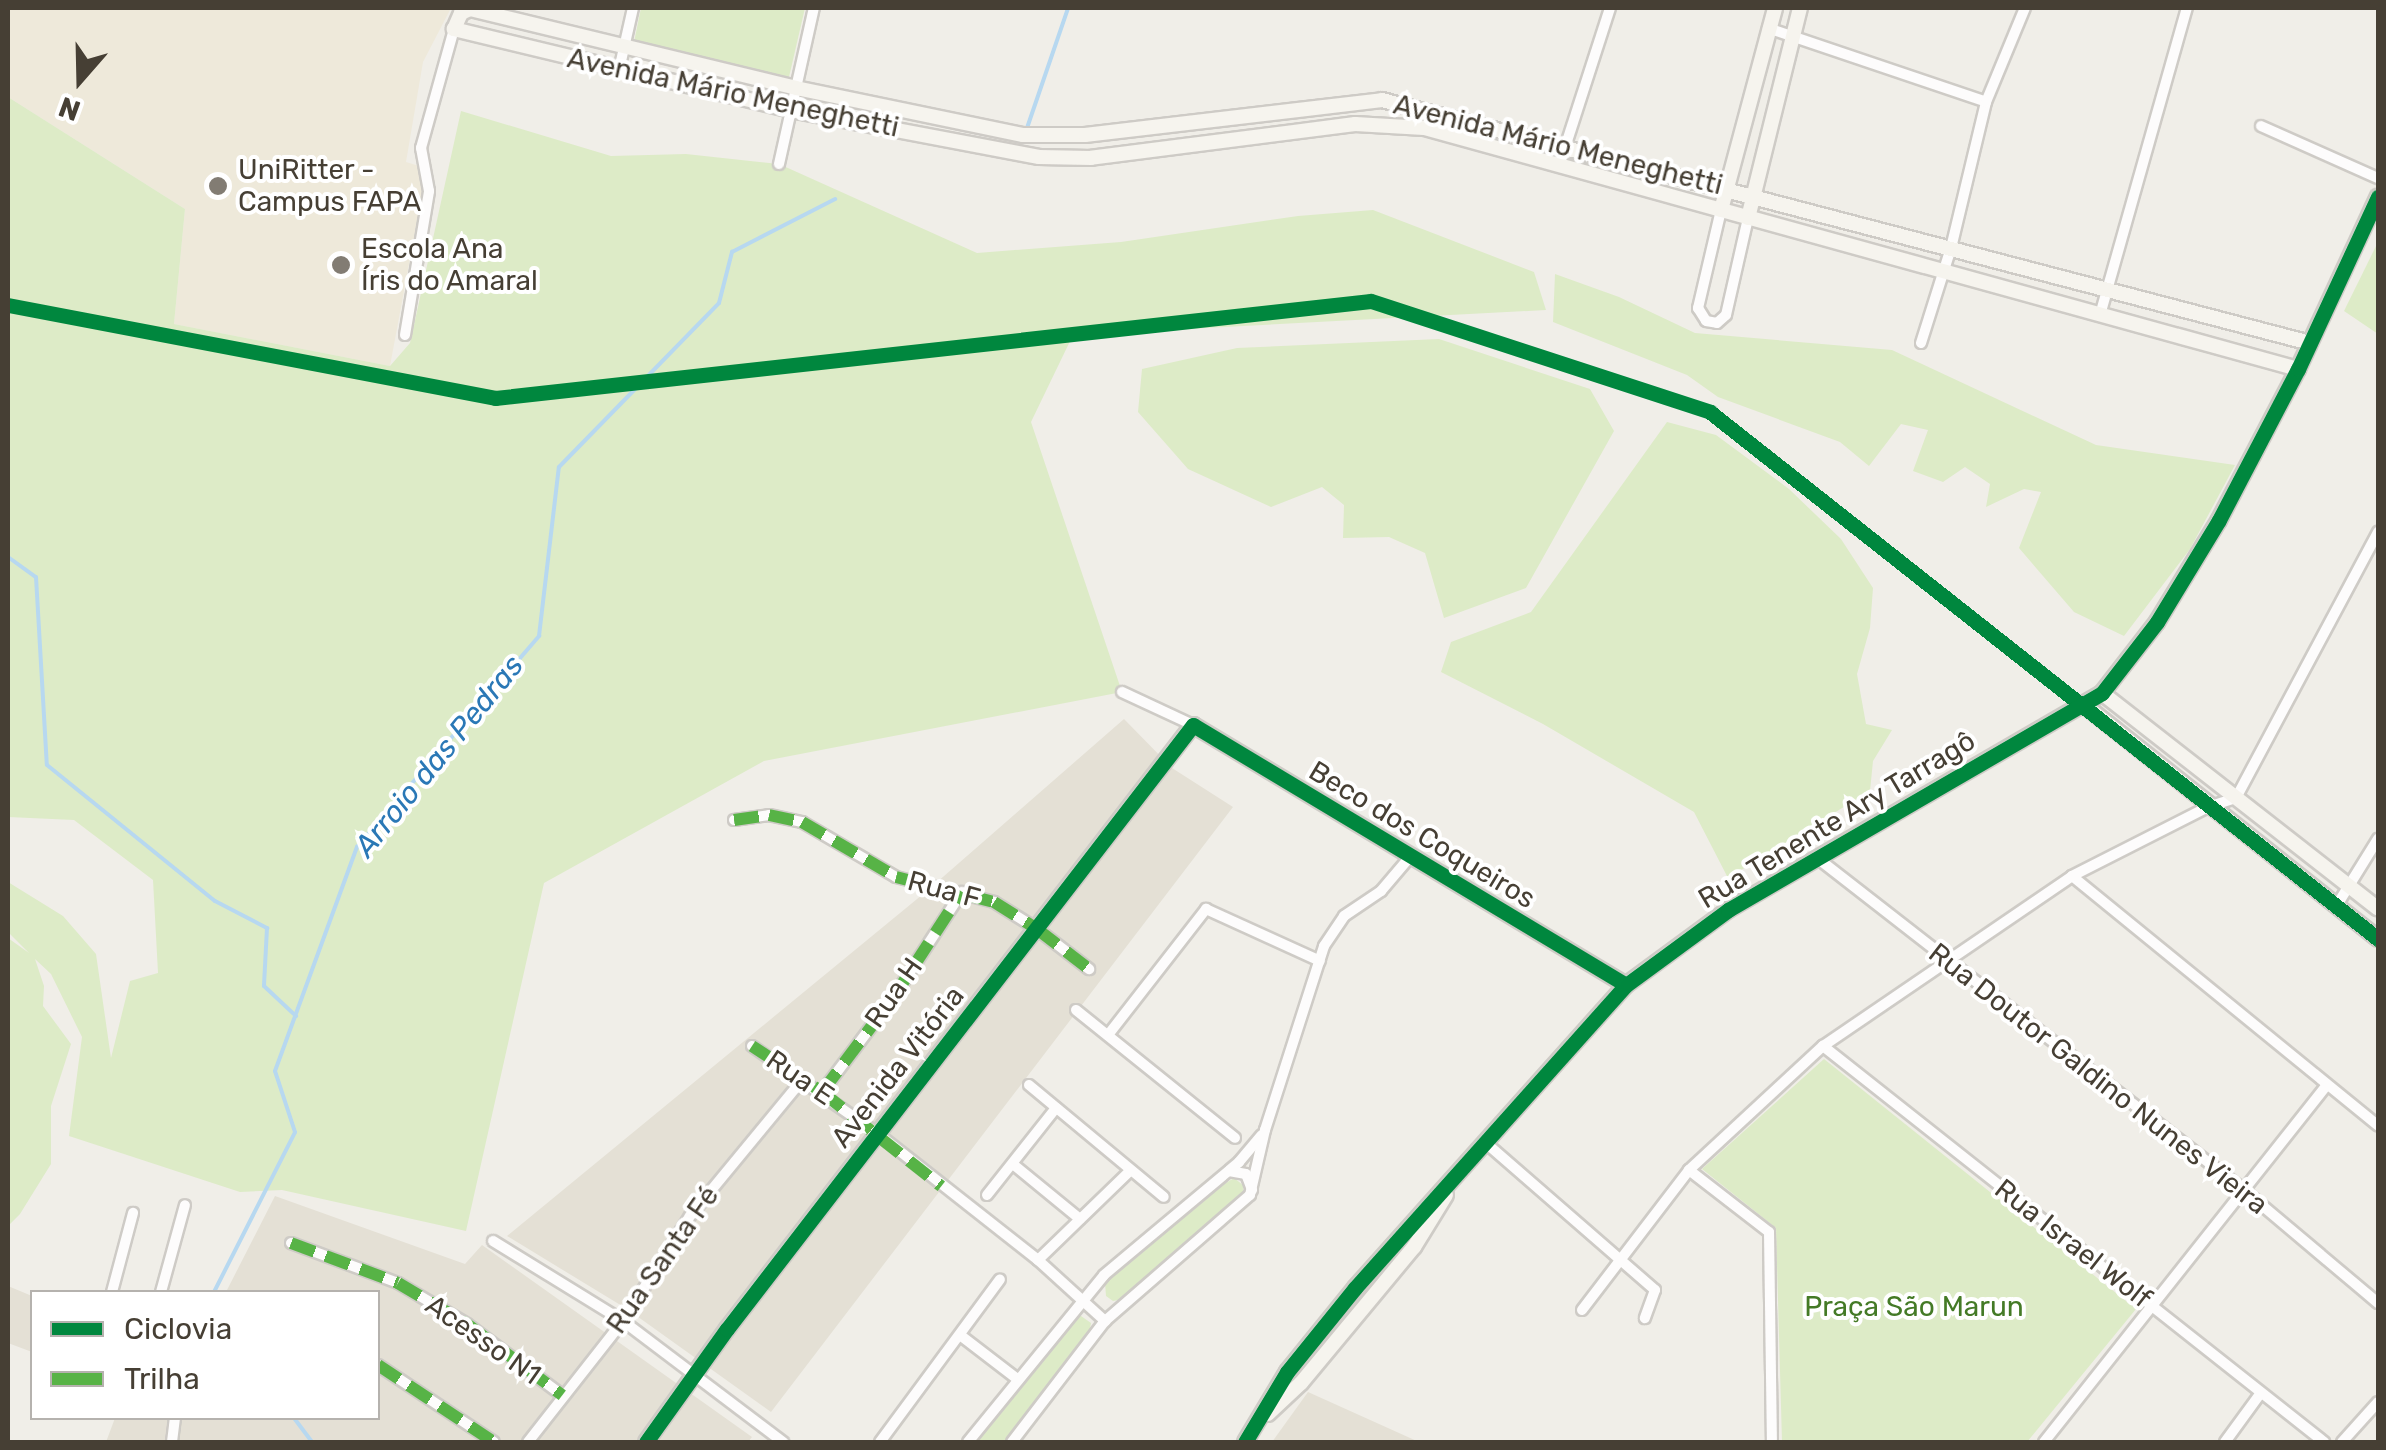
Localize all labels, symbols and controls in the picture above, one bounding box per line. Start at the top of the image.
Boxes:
north arrow [30,30,130,130]
street label: Avenida Mário Meneghetti [564,41,902,145]
street label: Avenida Mário Meneghetti [1390,88,1726,202]
text: N [54,90,85,128]
place label: UniRitter - Campus FAPA [238,153,421,219]
marker: UniRitter - Campus FAPA [207,175,229,197]
place label: Escola Ana Íris do Amaral [361,232,539,298]
marker: Escola Ana Íris do Amaral [330,254,352,276]
water label: Arroio das Pedras [347,648,531,864]
street label: Rua Tenente Ary Tarragô [1691,723,1983,917]
street label: Beco dos Coqueiros [1303,754,1541,916]
street label: Rua F [904,864,984,916]
street label: Rua Doutor Galdino Nunes Vieira [1921,936,2275,1222]
street label: Rua H [858,952,930,1034]
street label: Avenida Vitória [824,979,972,1155]
street label: Rua E [760,1043,840,1113]
street label: Rua Israel Wolf [1988,1172,2158,1316]
street label: Rua Santa Fé [600,1180,726,1340]
street label: Acesso N1 [419,1288,547,1392]
legend [30,1290,380,1420]
park label: Praça São Marun [1804,1290,2024,1324]
text: Ciclovia [124,1311,232,1347]
text: Trilha [124,1361,200,1397]

